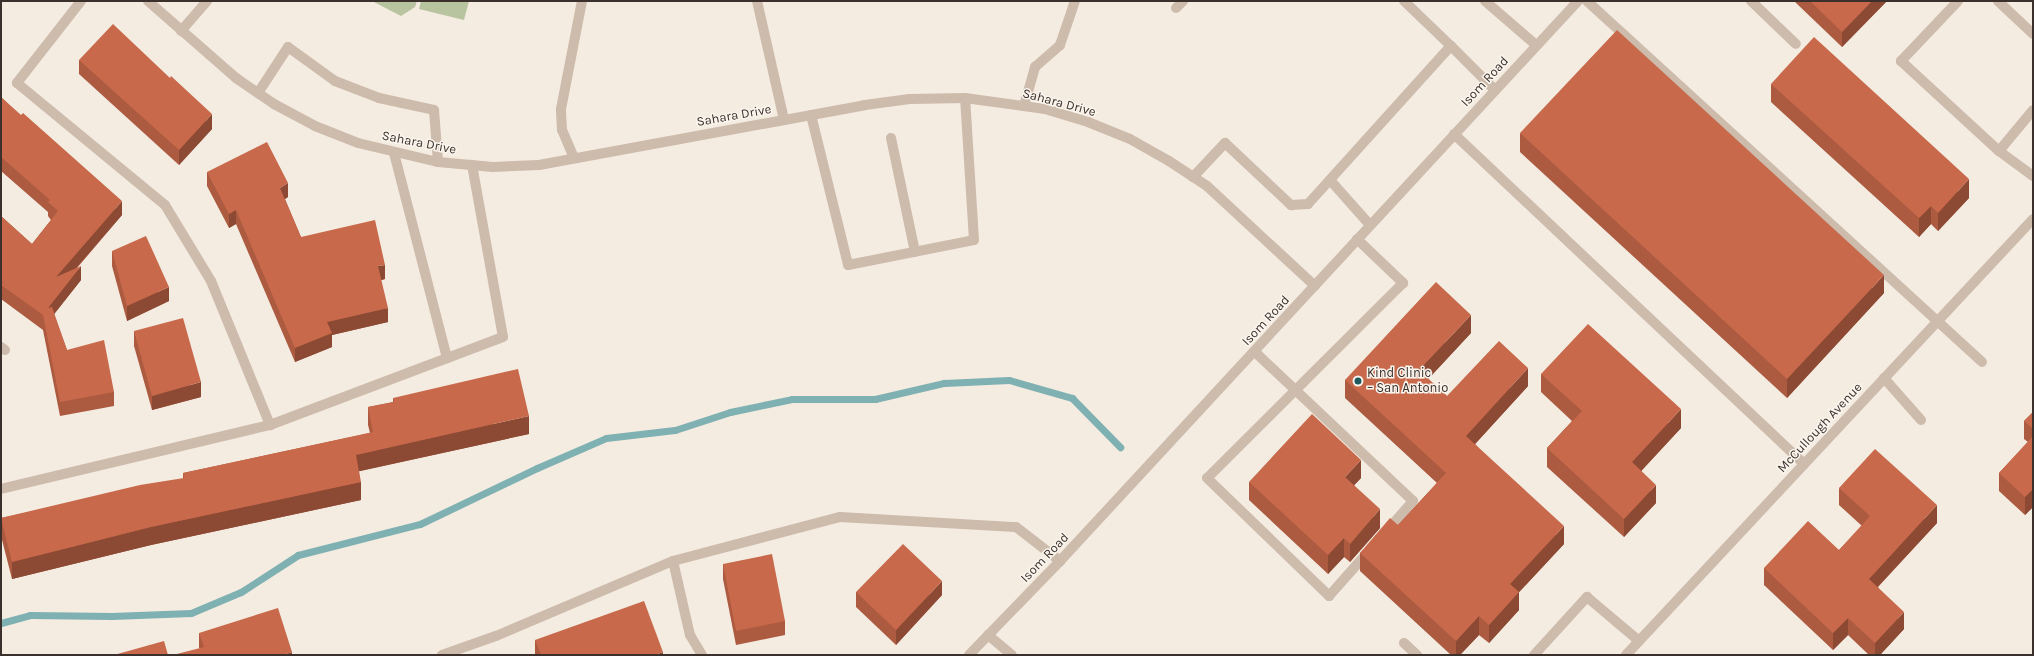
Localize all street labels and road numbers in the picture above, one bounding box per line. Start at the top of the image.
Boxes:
street label: Isom Road [1458,54,1512,110]
street label: Sahara Drive [1021,86,1097,120]
street label: Sahara Drive [696,102,772,130]
street label: Sahara Drive [381,128,457,158]
street label: Isom Road [1239,293,1293,349]
street label: McCullough Avenue [1774,380,1866,476]
street label: Isom Road [1018,530,1072,586]

